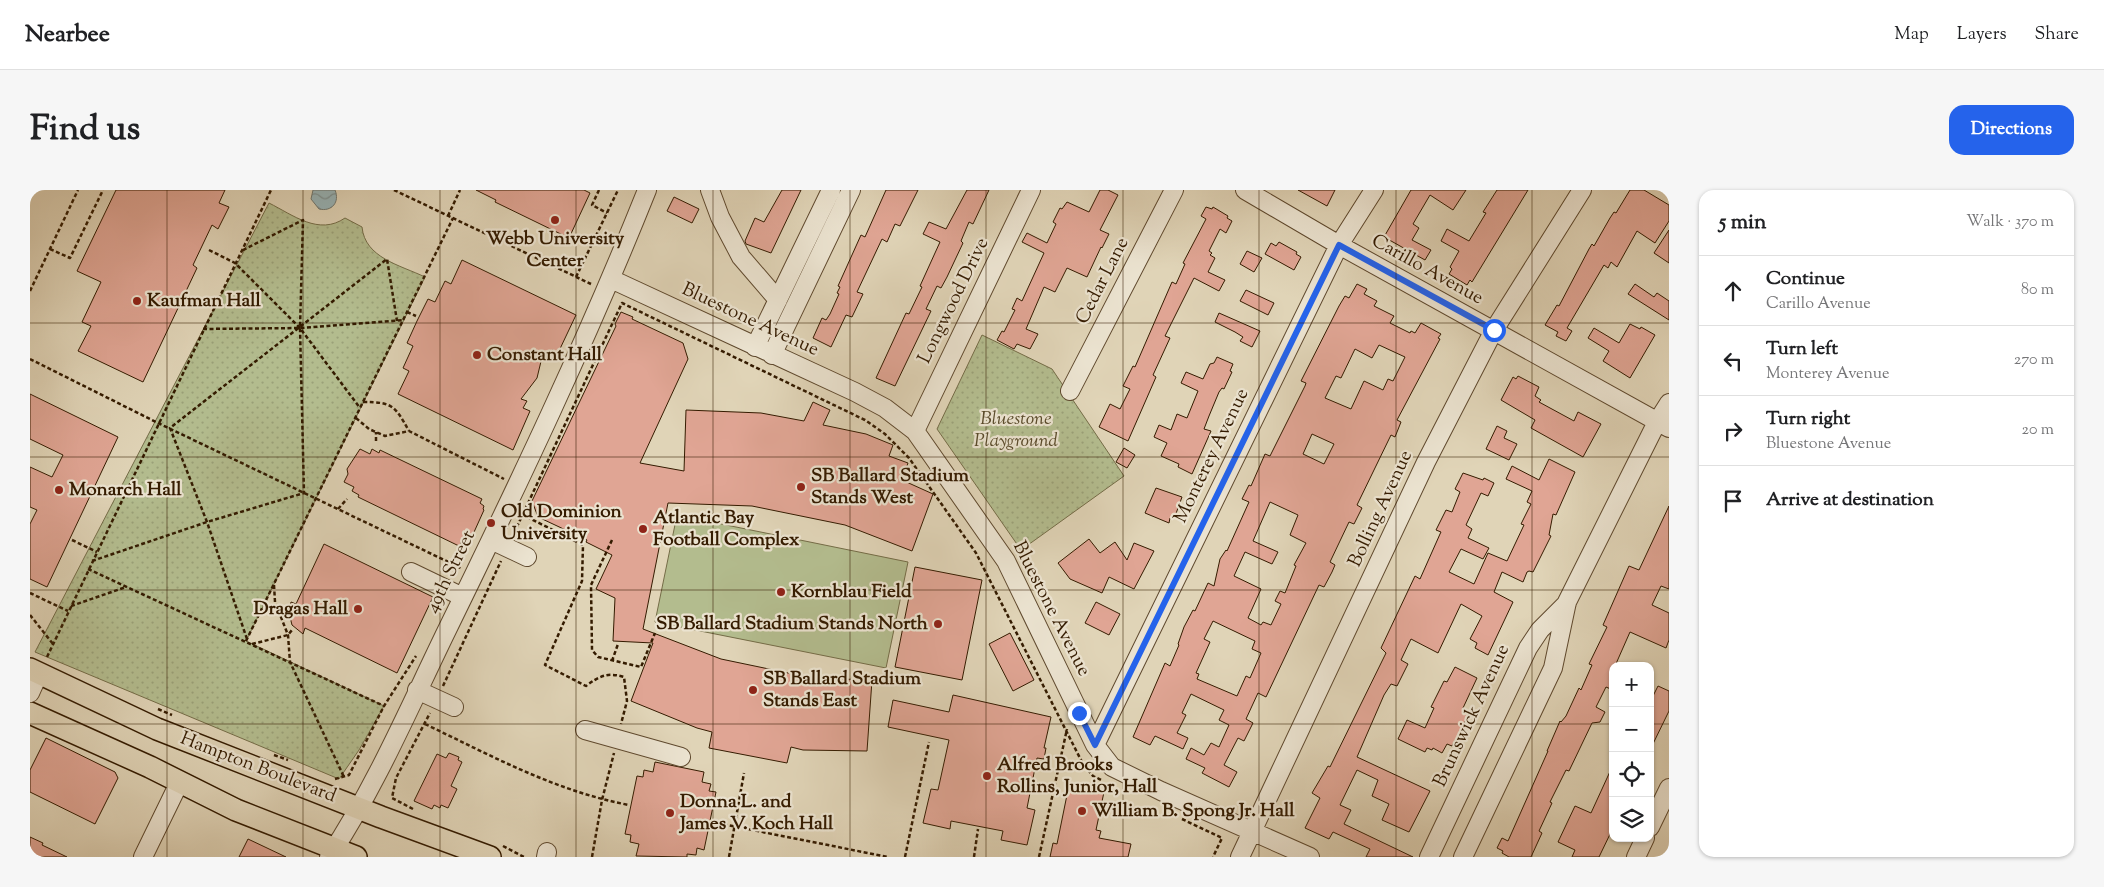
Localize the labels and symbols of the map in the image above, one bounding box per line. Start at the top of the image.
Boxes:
marker: Webb University Center [549,214,561,226]
place label: Webb University Center [486,226,625,275]
street label: Carillo Avenue [1366,228,1488,312]
street label: Longwood Drive [912,233,996,369]
street label: Cedar Lane [1070,233,1136,329]
street label: Bluestone Avenue [677,276,823,364]
place label: Kaufman Hall [147,288,262,315]
marker: Kaufman Hall [131,295,143,307]
route start [1483,319,1506,342]
place label: Constant Hall [487,342,603,369]
marker: Constant Hall [471,349,483,361]
street label: Monterey Avenue [1168,384,1256,528]
park label: Bluestone Playground [974,406,1059,455]
street label: Bolling Avenue [1342,446,1420,572]
place label: SB Ballard Stadium Stands West [811,463,969,512]
place label: Monarch Hall [69,477,182,504]
marker: SB Ballard Stadium Stands West [795,481,807,493]
marker: Monarch Hall [53,484,65,496]
place label: Old Dominion University [501,499,623,548]
place label: Atlantic Bay Football Complex [653,505,800,554]
marker: Old Dominion University [485,517,497,529]
marker: Atlantic Bay Football Complex [637,523,649,535]
street label: 49th Street [419,526,483,618]
street label: Bluestone Avenue [1005,537,1097,681]
place label: Kornblau Field [791,579,912,606]
marker: Kornblau Field [775,586,787,598]
place label: Dragas Hall [253,596,349,623]
marker: Dragas Hall [352,603,364,615]
place label: SB Ballard Stadium Stands North [656,611,929,638]
marker: SB Ballard Stadium Stands North [932,618,944,630]
street label: Brunswick Avenue [1427,640,1517,792]
place label: SB Ballard Stadium Stands East [763,666,921,715]
marker: SB Ballard Stadium Stands East [747,684,759,696]
route end [1068,702,1091,725]
street label: Hampton Boulevard [176,726,340,810]
place label: Alfred Brooks Rollins, Junior, Hall [997,752,1158,801]
marker: Alfred Brooks Rollins, Junior, Hall [981,770,993,782]
place label: Donna L. and James V. Koch Hall [678,789,834,838]
place label: William B. Spong Jr. Hall [1092,798,1295,825]
marker: William B. Spong Jr. Hall [1076,805,1088,817]
marker: Donna L. and James V. Koch Hall [664,807,676,819]

